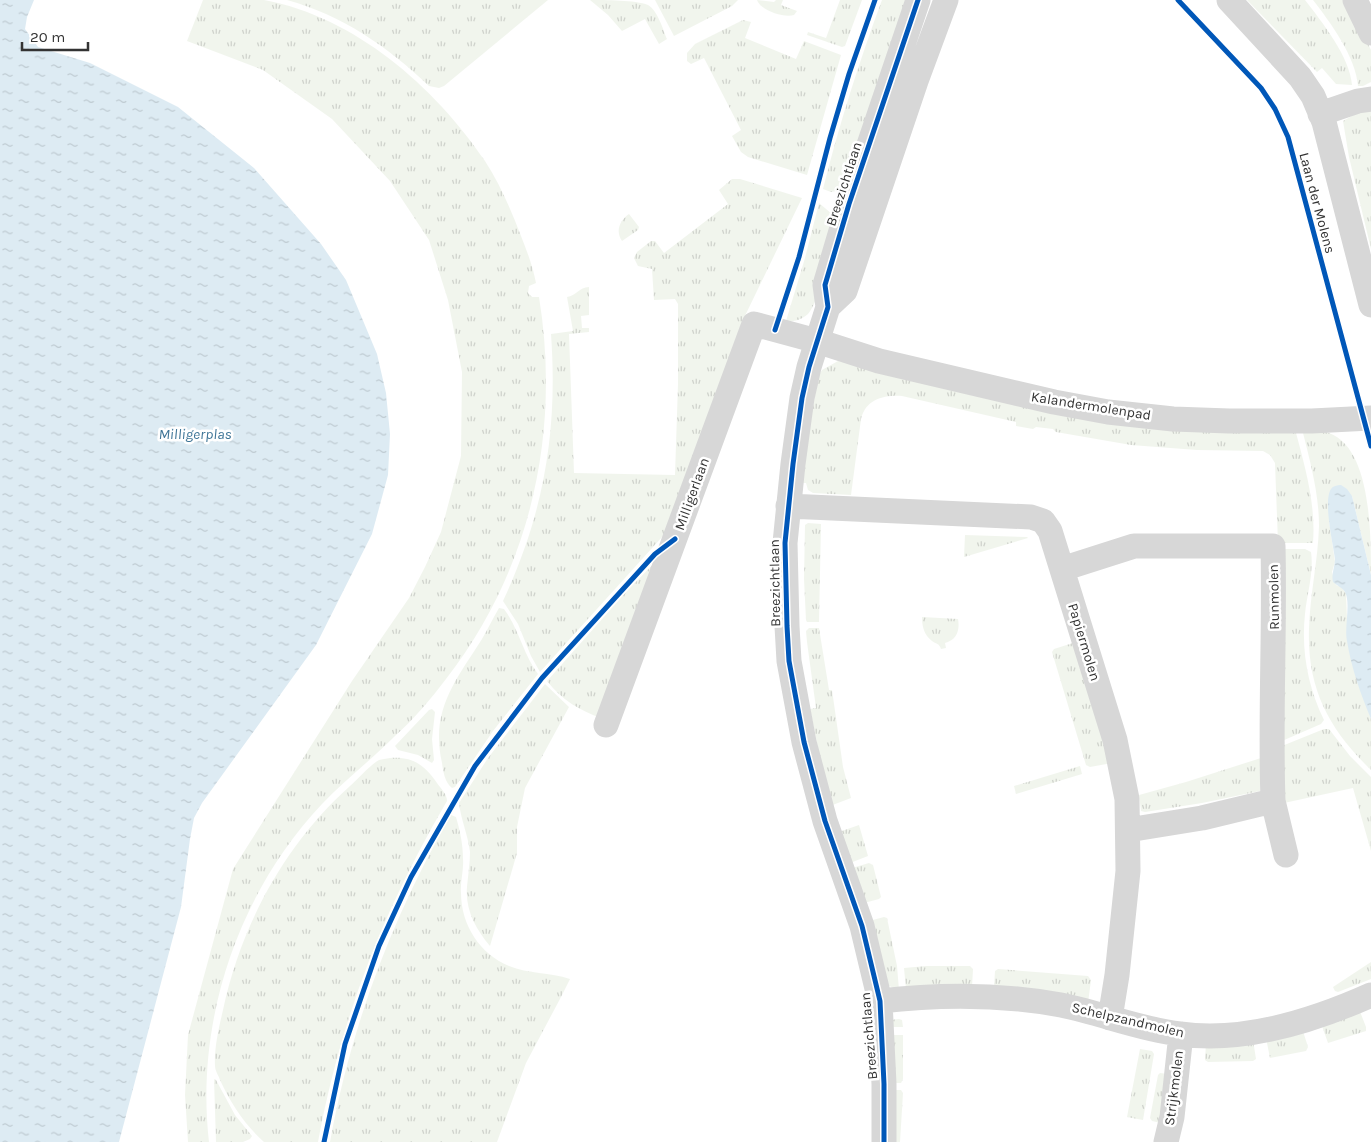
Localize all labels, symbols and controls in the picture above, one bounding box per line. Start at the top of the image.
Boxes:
scale bar [22,20,89,52]
text: 20 m [30,28,65,46]
street label: Breezichtlaan [822,140,866,228]
street label: Laan der Molens [1295,151,1339,255]
street label: Kalandermolenpad [1030,388,1152,424]
water label: Milligerplas [158,425,232,443]
street label: Milligerlaan [671,455,713,533]
street label: Breezichtlaan [766,539,784,627]
street label: Runmolen [1265,564,1283,630]
street label: Papiermolen [1064,601,1104,683]
street label: Breezichtlaan [857,992,881,1080]
street label: Schelpzandmolen [1070,999,1186,1041]
street label: Strijkmolen [1161,1049,1187,1127]

